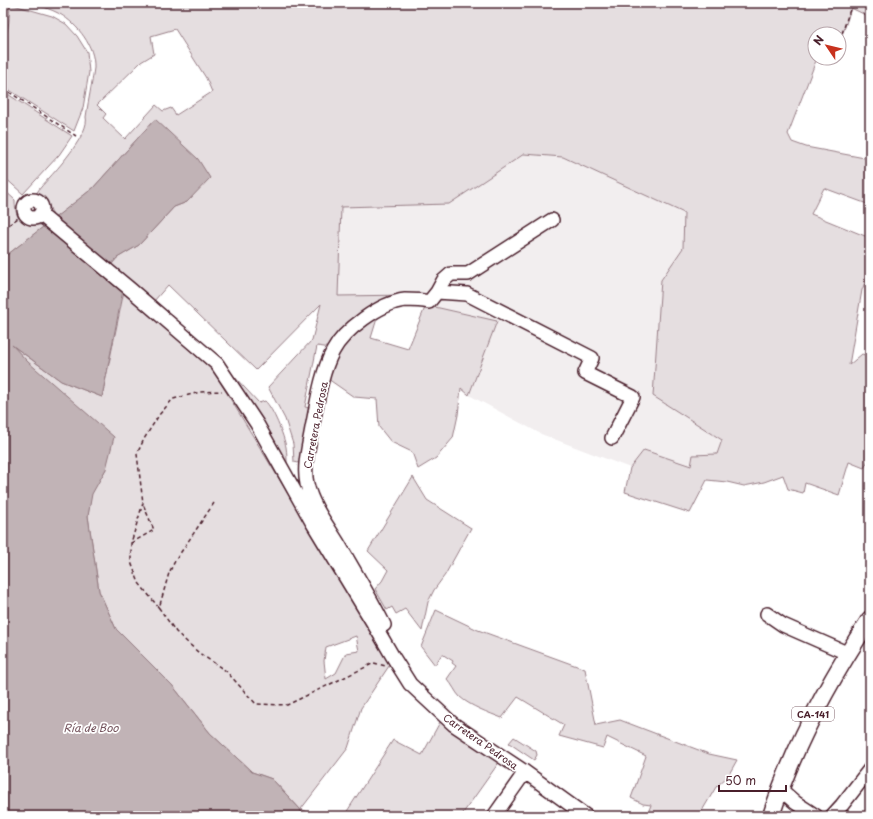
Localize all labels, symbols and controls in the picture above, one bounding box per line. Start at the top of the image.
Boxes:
north arrow [807,26,847,66]
text: N [809,31,828,48]
street label: Carretera Pedrosa [299,379,331,470]
road number: CA-141 [792,707,834,721]
street label: Carretera Pedrosa [441,710,522,773]
water label: Ría de Boo [63,719,119,736]
scale bar [719,767,786,793]
text: 50 m [725,771,756,789]

